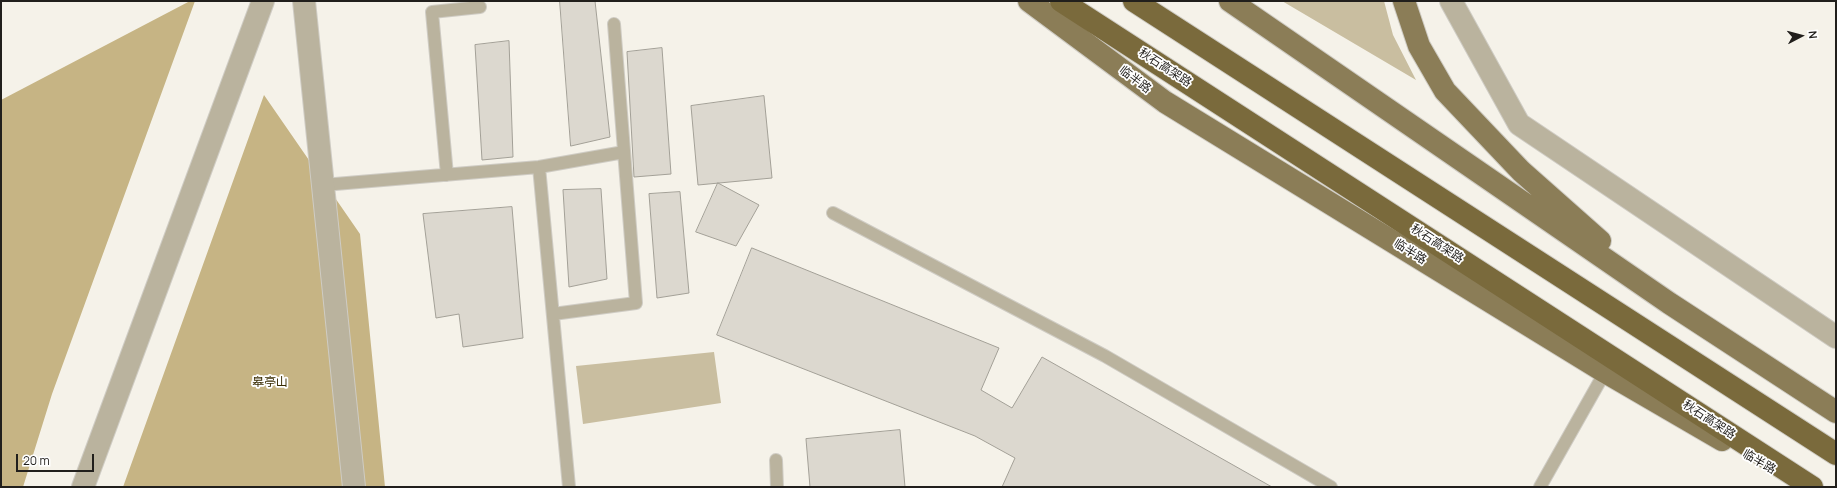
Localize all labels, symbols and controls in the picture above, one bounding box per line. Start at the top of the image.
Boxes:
north arrow [1781,16,1821,56]
text: N [1806,30,1821,39]
street label: 秋石高架路 [1136,46,1194,90]
street label: 临半路 [1116,63,1154,97]
street label: 秋石高架路 [1408,222,1466,266]
street label: 临半路 [1391,236,1429,268]
park label: 皋亭山 [252,376,288,390]
street label: 秋石高架路 [1680,398,1738,442]
scale bar [18,446,96,472]
street label: 临半路 [1740,447,1778,477]
text: 20 m [23,452,50,469]

